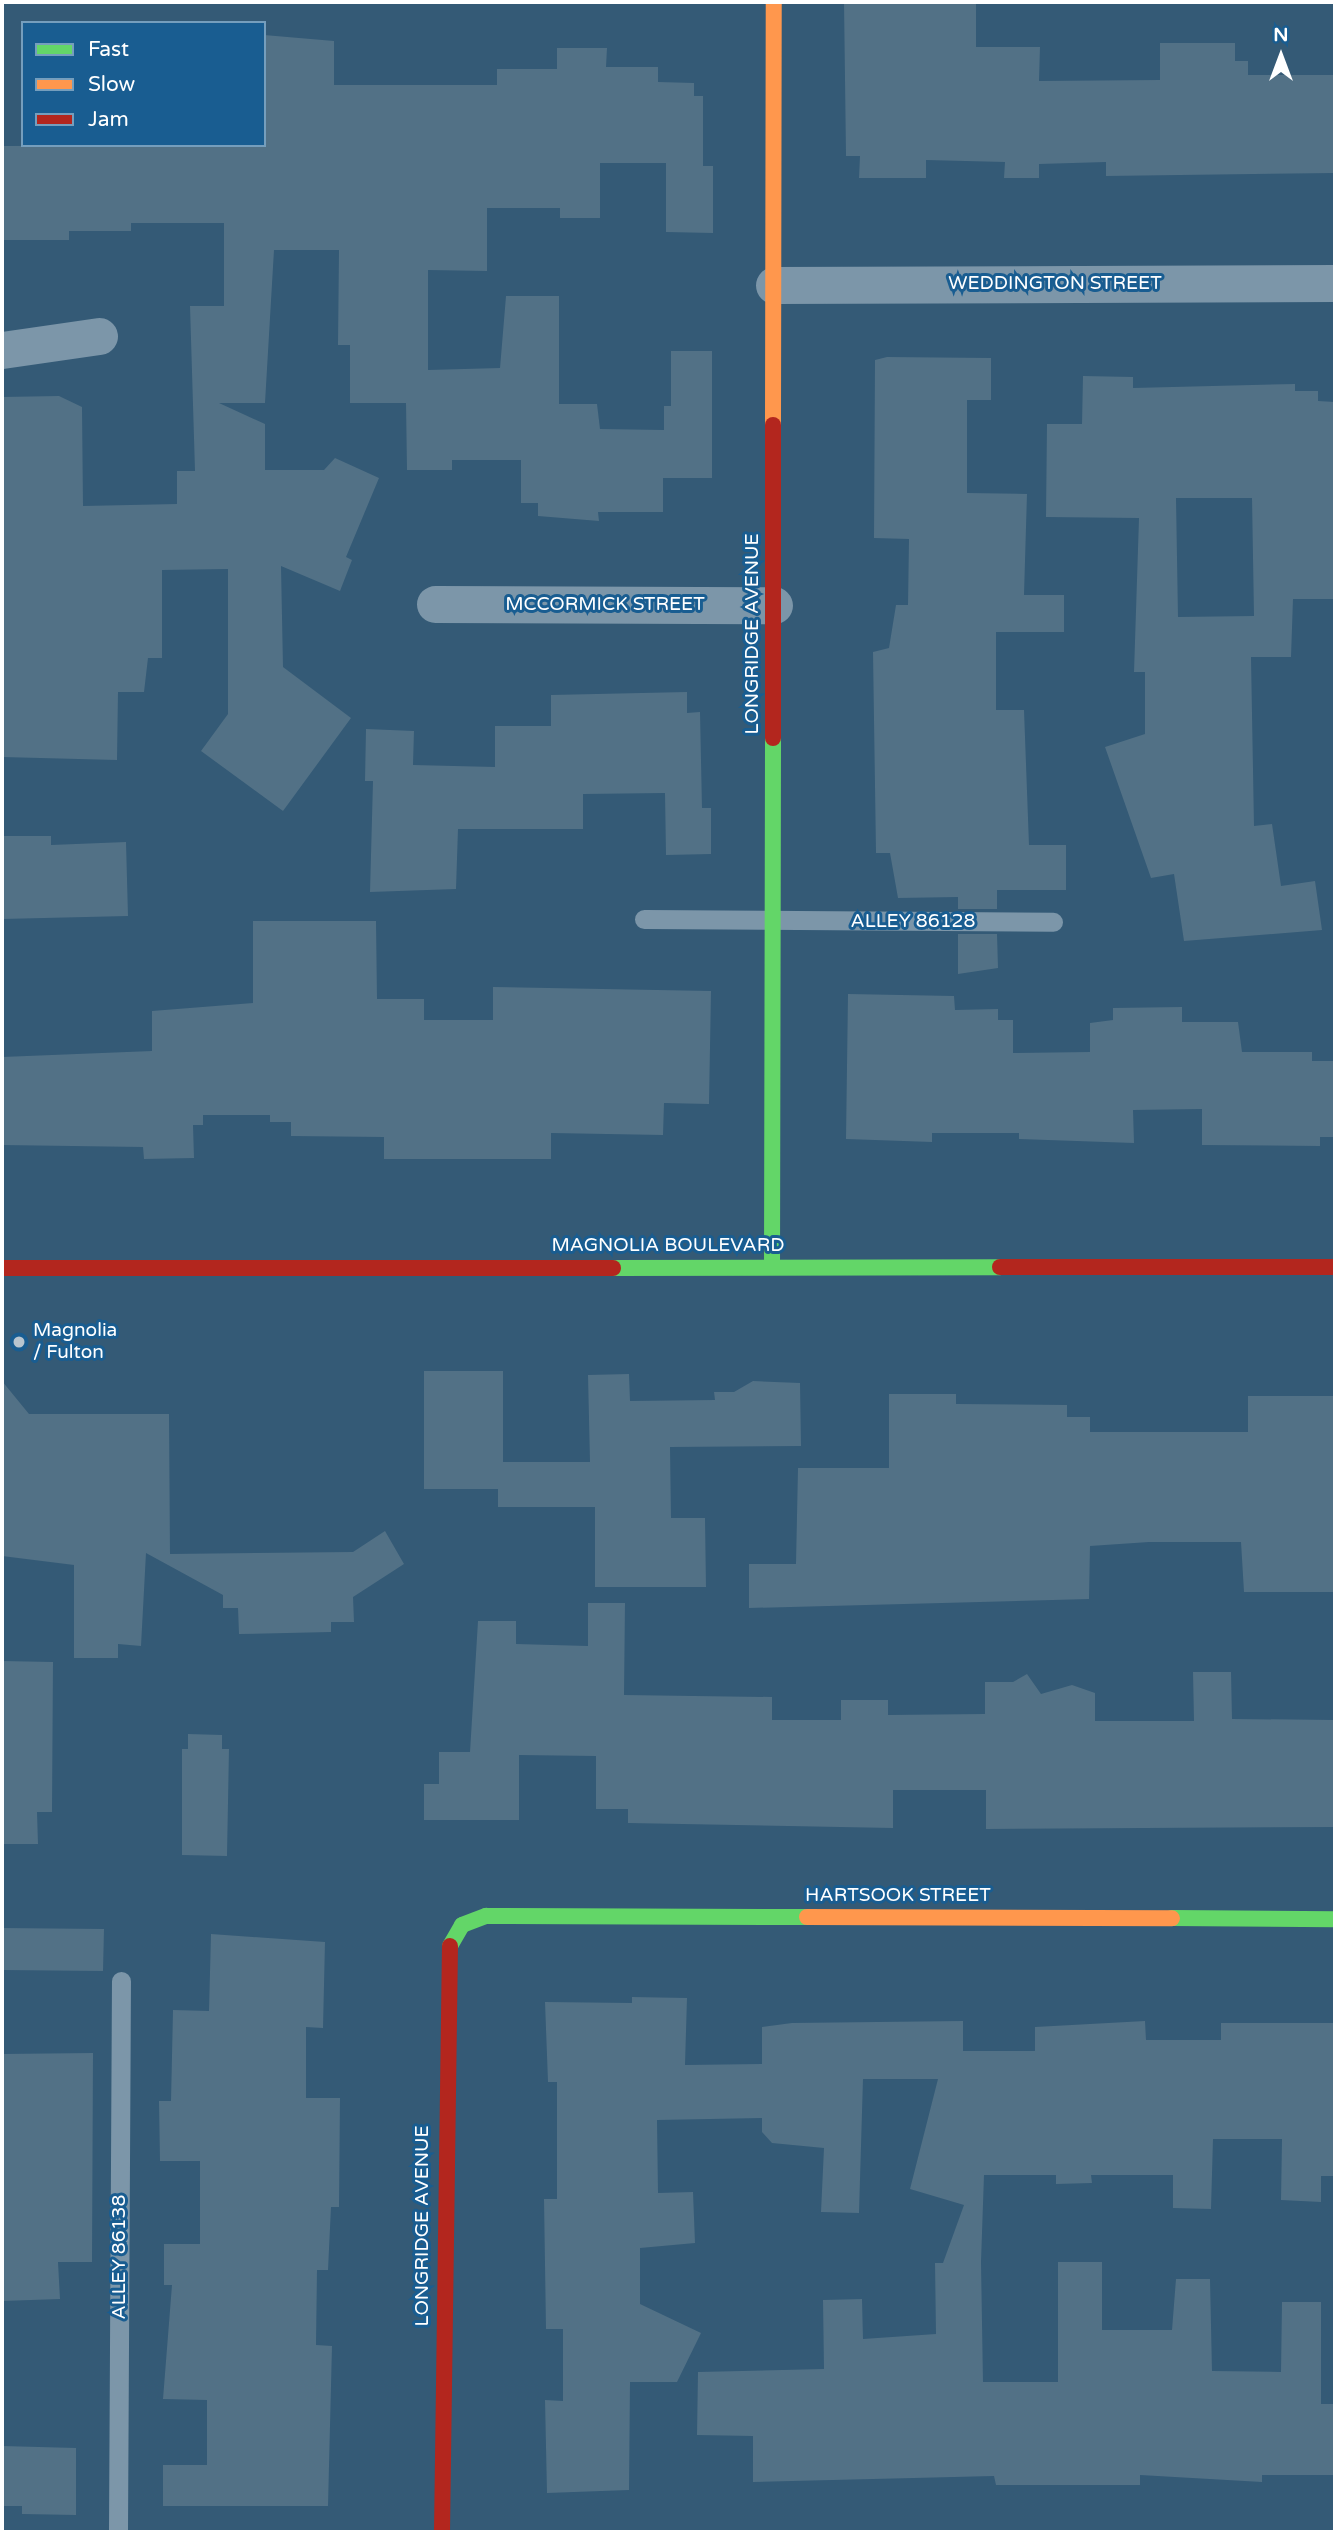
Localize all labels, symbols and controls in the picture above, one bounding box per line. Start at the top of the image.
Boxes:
legend [21,21,266,147]
north arrow [1246,21,1316,91]
text: N [1273,24,1289,46]
text: Fast [88,37,129,62]
text: Slow [88,72,135,97]
text: Jam [88,107,129,132]
street label: WEDDINGTON STREET [948,273,1162,295]
street label: LONGRIDGE AVENUE [742,533,764,735]
street label: MCCORMICK STREET [505,594,705,616]
street label: ALLEY 86128 [851,911,975,933]
street label: MAGNOLIA BOULEVARD [551,1235,785,1257]
place label: Magnolia / Fulton [33,1320,117,1364]
marker: Magnolia / Fulton [11,1334,27,1350]
street label: HARTSOOK STREET [805,1885,991,1907]
street label: LONGRIDGE AVENUE [412,2125,434,2327]
street label: ALLEY 86138 [109,2195,131,2319]

